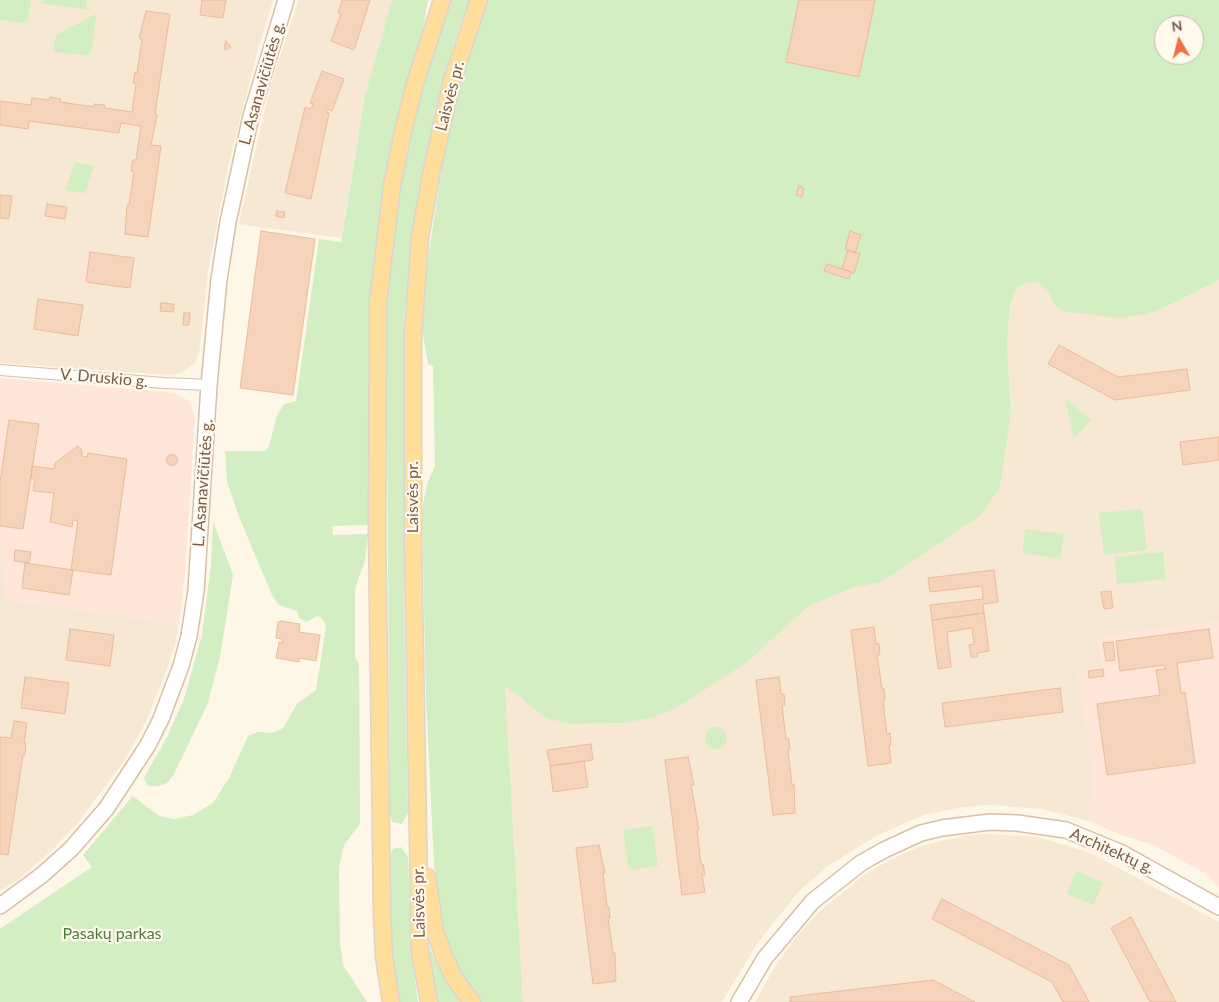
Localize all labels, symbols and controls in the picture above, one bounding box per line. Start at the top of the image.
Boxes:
north arrow [1154,15,1204,65]
text: N [1170,16,1184,35]
street label: L. Asanavičiūtės g. [235,19,289,147]
street label: Laisvės pr. [431,59,469,133]
street label: V. Druskio g. [59,365,149,391]
street label: L. Asanavičiūtės g. [189,418,217,548]
street label: Laisvės pr. [403,461,423,533]
street label: Architektų g. [1067,824,1157,878]
street label: Laisvės pr. [409,866,429,938]
park label: Pasakų parkas [62,924,162,944]

